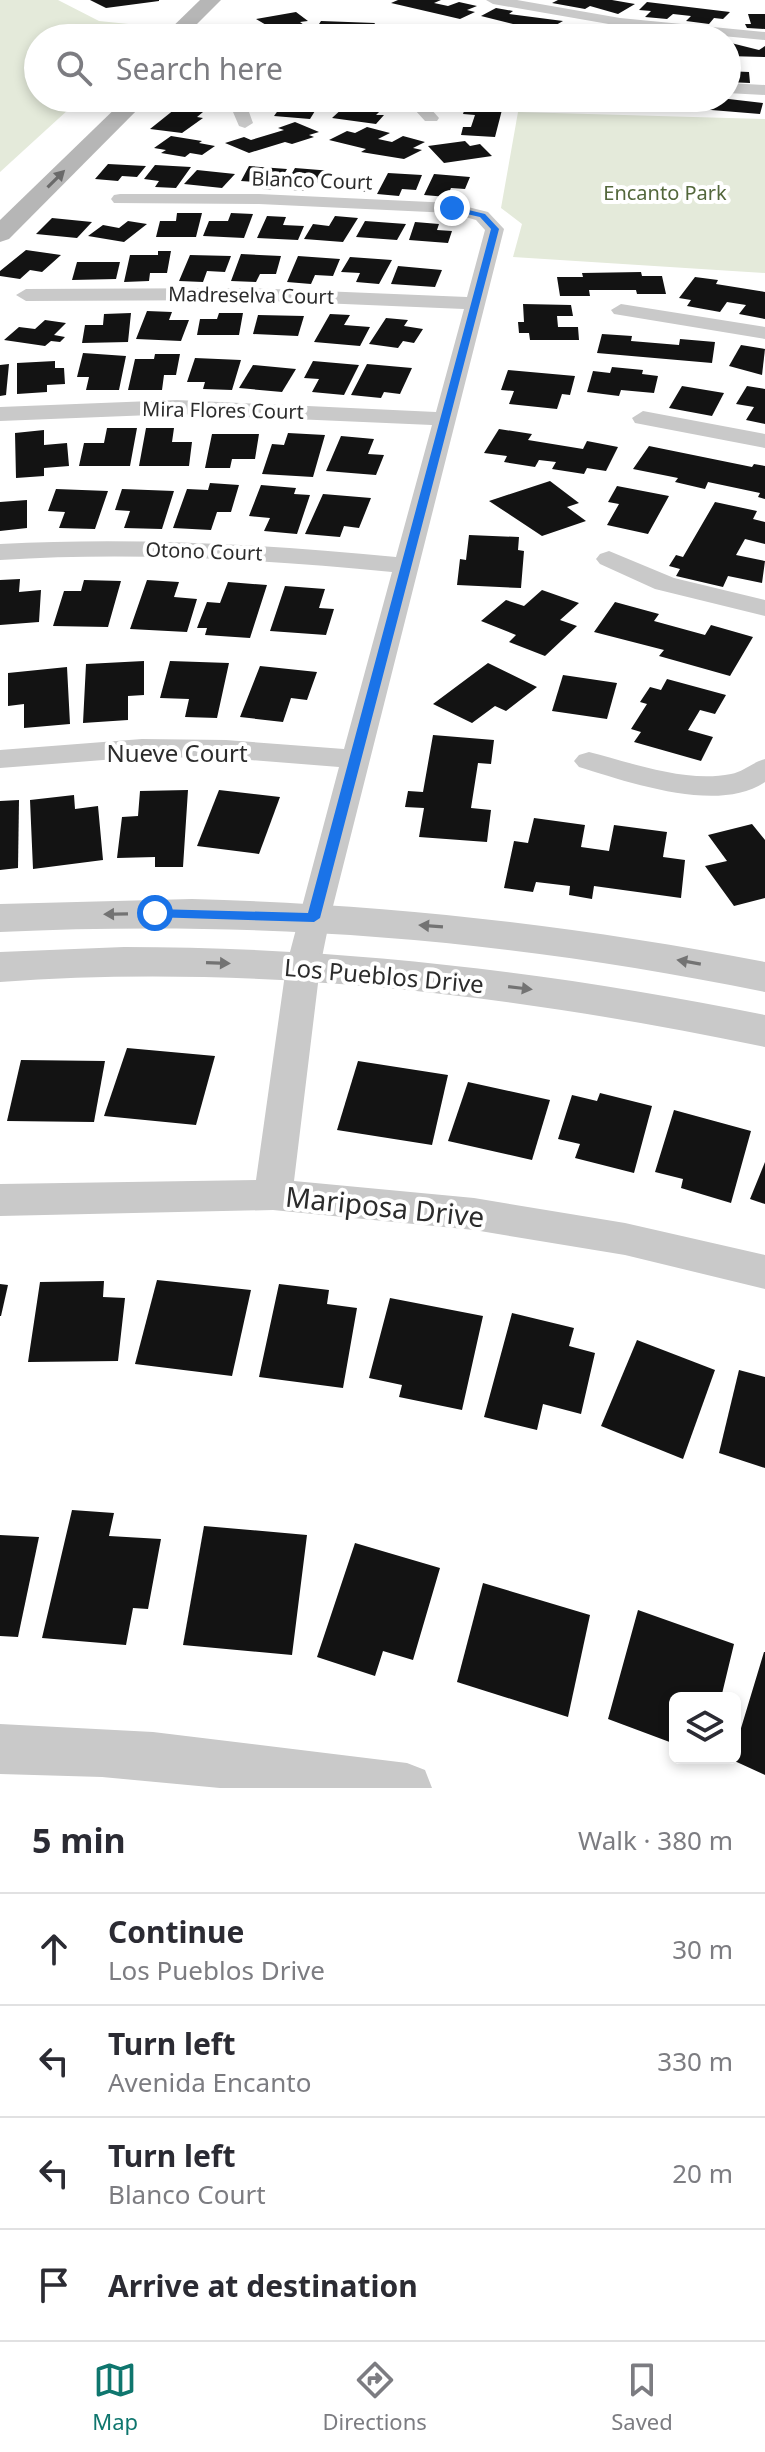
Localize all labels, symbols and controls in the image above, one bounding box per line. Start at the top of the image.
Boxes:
search box [24,24,741,112]
icon: search [52,46,96,90]
text: Search here [116,48,283,89]
street label: Blanco Court [251,164,373,196]
one-way arrow [46,171,65,189]
park label: Encanto Park [603,179,727,206]
route end [434,190,470,226]
street label: Madreselva Court [168,280,334,310]
street label: Mira Flores Court [142,395,304,425]
street label: Otono Court [145,535,263,567]
street label: Nueve Court [106,736,248,769]
route start [137,895,173,931]
one-way arrow [103,908,128,920]
one-way arrow [418,919,443,932]
street label: Los Pueblos Drive [283,950,485,1000]
one-way arrow [676,955,701,967]
one-way arrow [206,957,231,970]
one-way arrow [508,981,533,994]
street label: Mariposa Drive [284,1177,486,1235]
map controls [669,1692,741,1764]
button: layers [669,1692,741,1764]
text: 5 min [32,1817,126,1863]
text: Walk · 380 m [578,1822,733,1858]
text: Continue [108,1911,244,1952]
icon: ahead [32,1927,76,1971]
text: 30 m [672,1931,733,1967]
text: Los Pueblos Drive [108,1952,325,1988]
text: Turn left [108,2023,236,2064]
icon: left [32,2039,76,2083]
text: 330 m [657,2043,733,2079]
text: Avenida Encanto [108,2064,311,2100]
text: Turn left [108,2135,236,2176]
icon: left [32,2151,76,2195]
text: 20 m [672,2155,733,2191]
text: Blanco Court [108,2176,266,2212]
icon: arrive [32,2263,76,2307]
text: Arrive at destination [108,2265,418,2306]
tab: Map [92,2358,138,2436]
tab: Directions [322,2358,427,2436]
tab: Saved [611,2358,673,2436]

